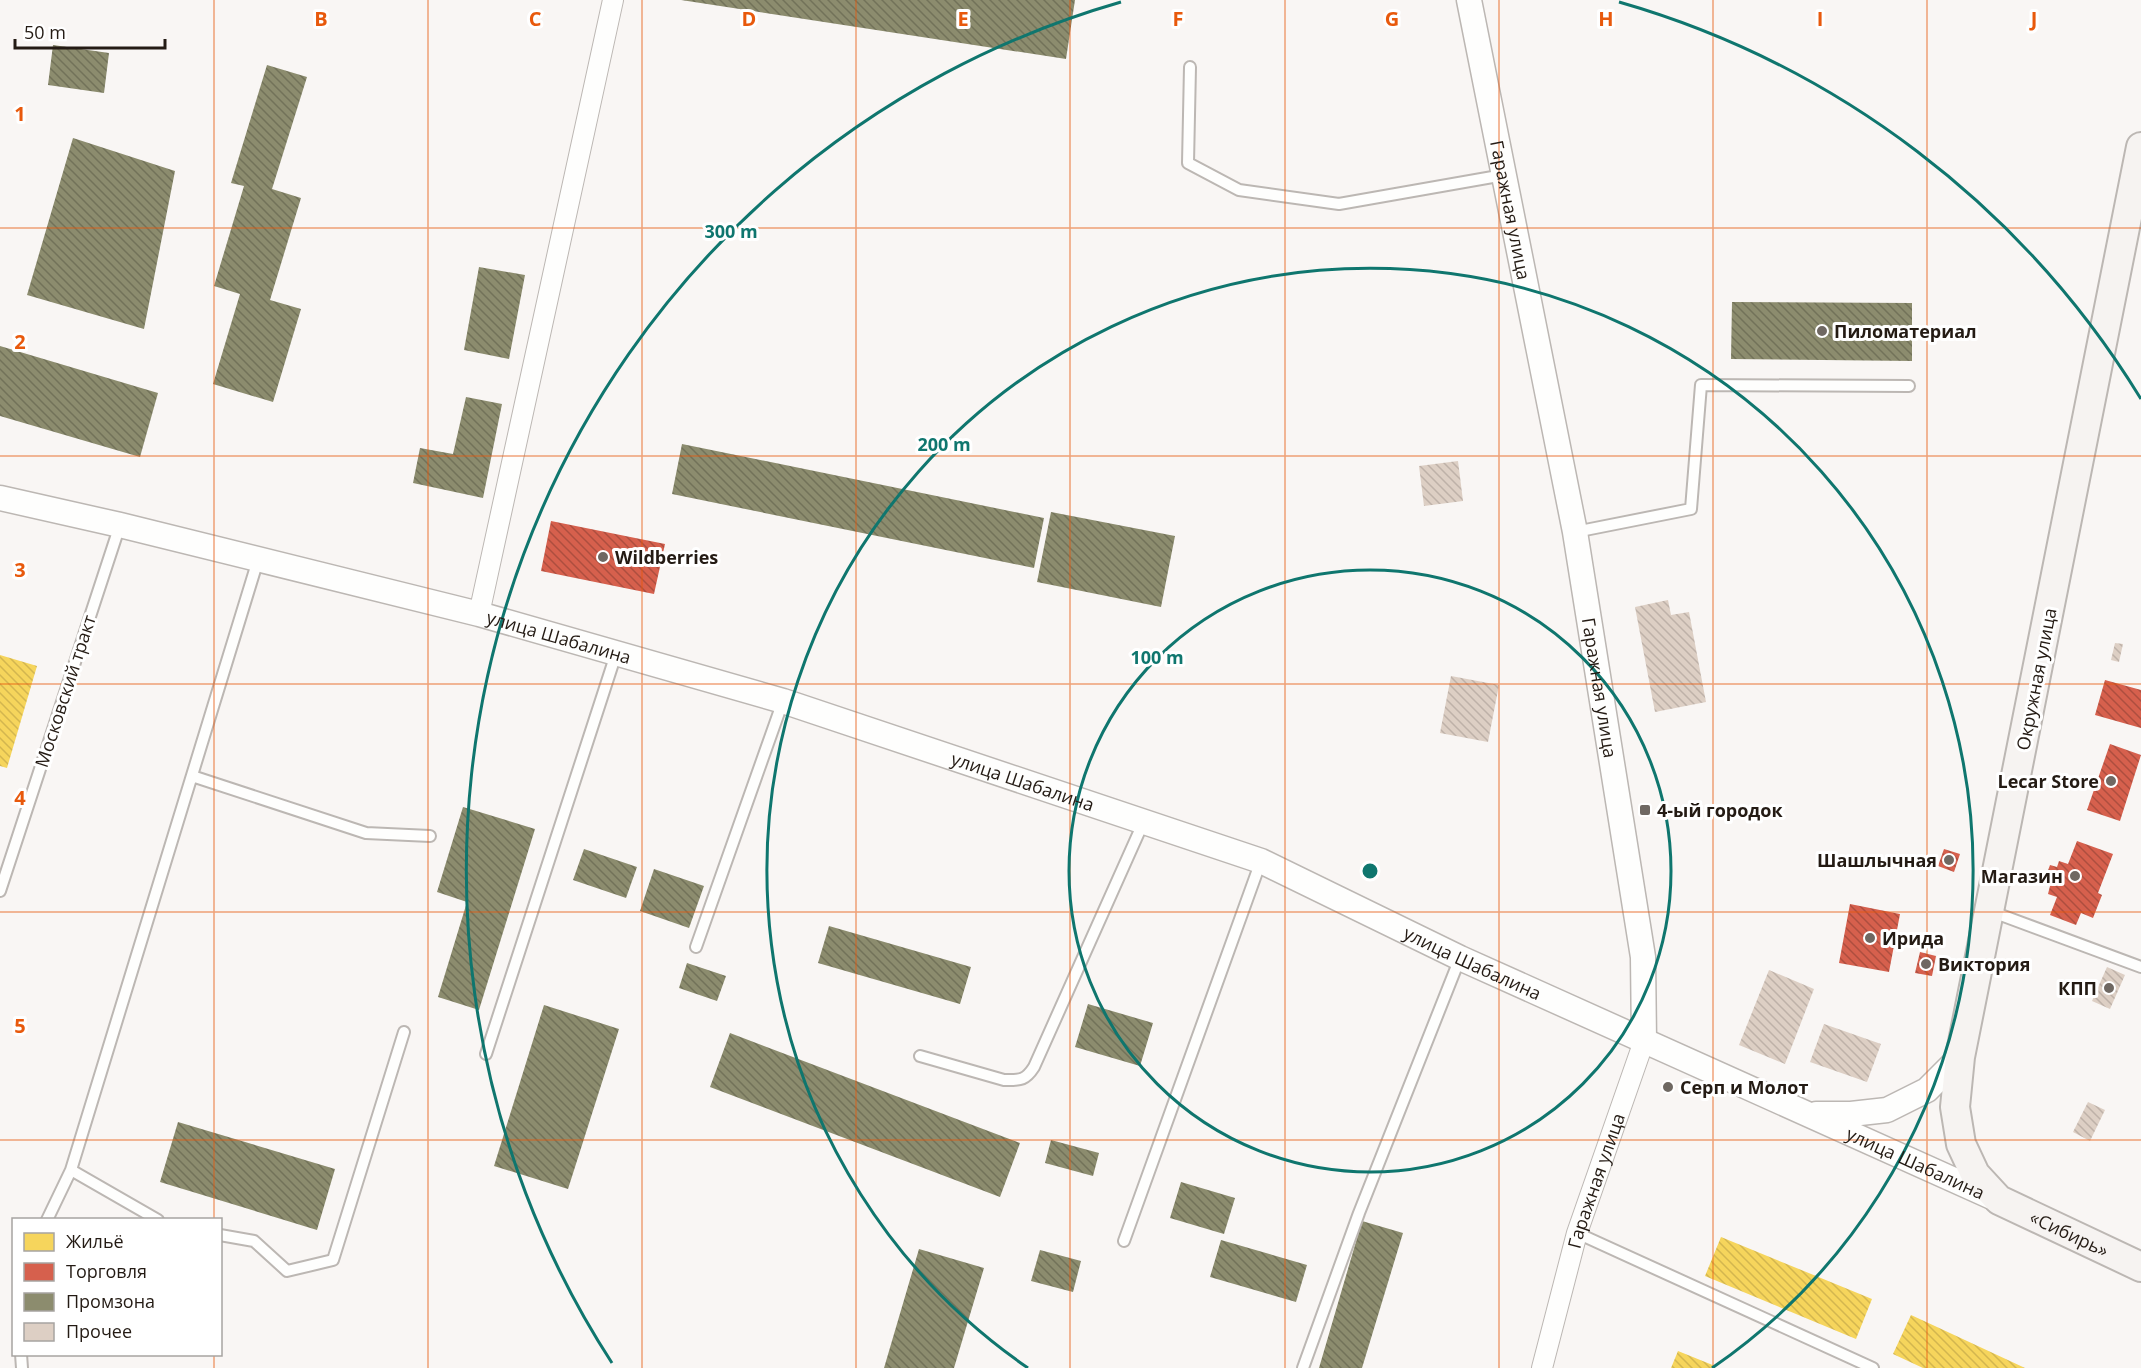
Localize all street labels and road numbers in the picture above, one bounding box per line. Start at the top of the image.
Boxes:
street label: Гаражная улица [1485,138,1536,282]
street label: улица Шабалина [484,605,634,669]
street label: Окружная улица [2010,606,2062,752]
street label: Московский тракт [29,611,101,770]
street label: Гаражная улица [1577,616,1623,759]
street label: улица Шабалина [948,746,1097,816]
street label: улица Шабалина [1400,920,1545,1005]
street label: Гаражная улица [1562,1110,1630,1251]
street label: улица Шабалина [1843,1121,1989,1204]
street label: «Сибирь» [2026,1204,2113,1262]

